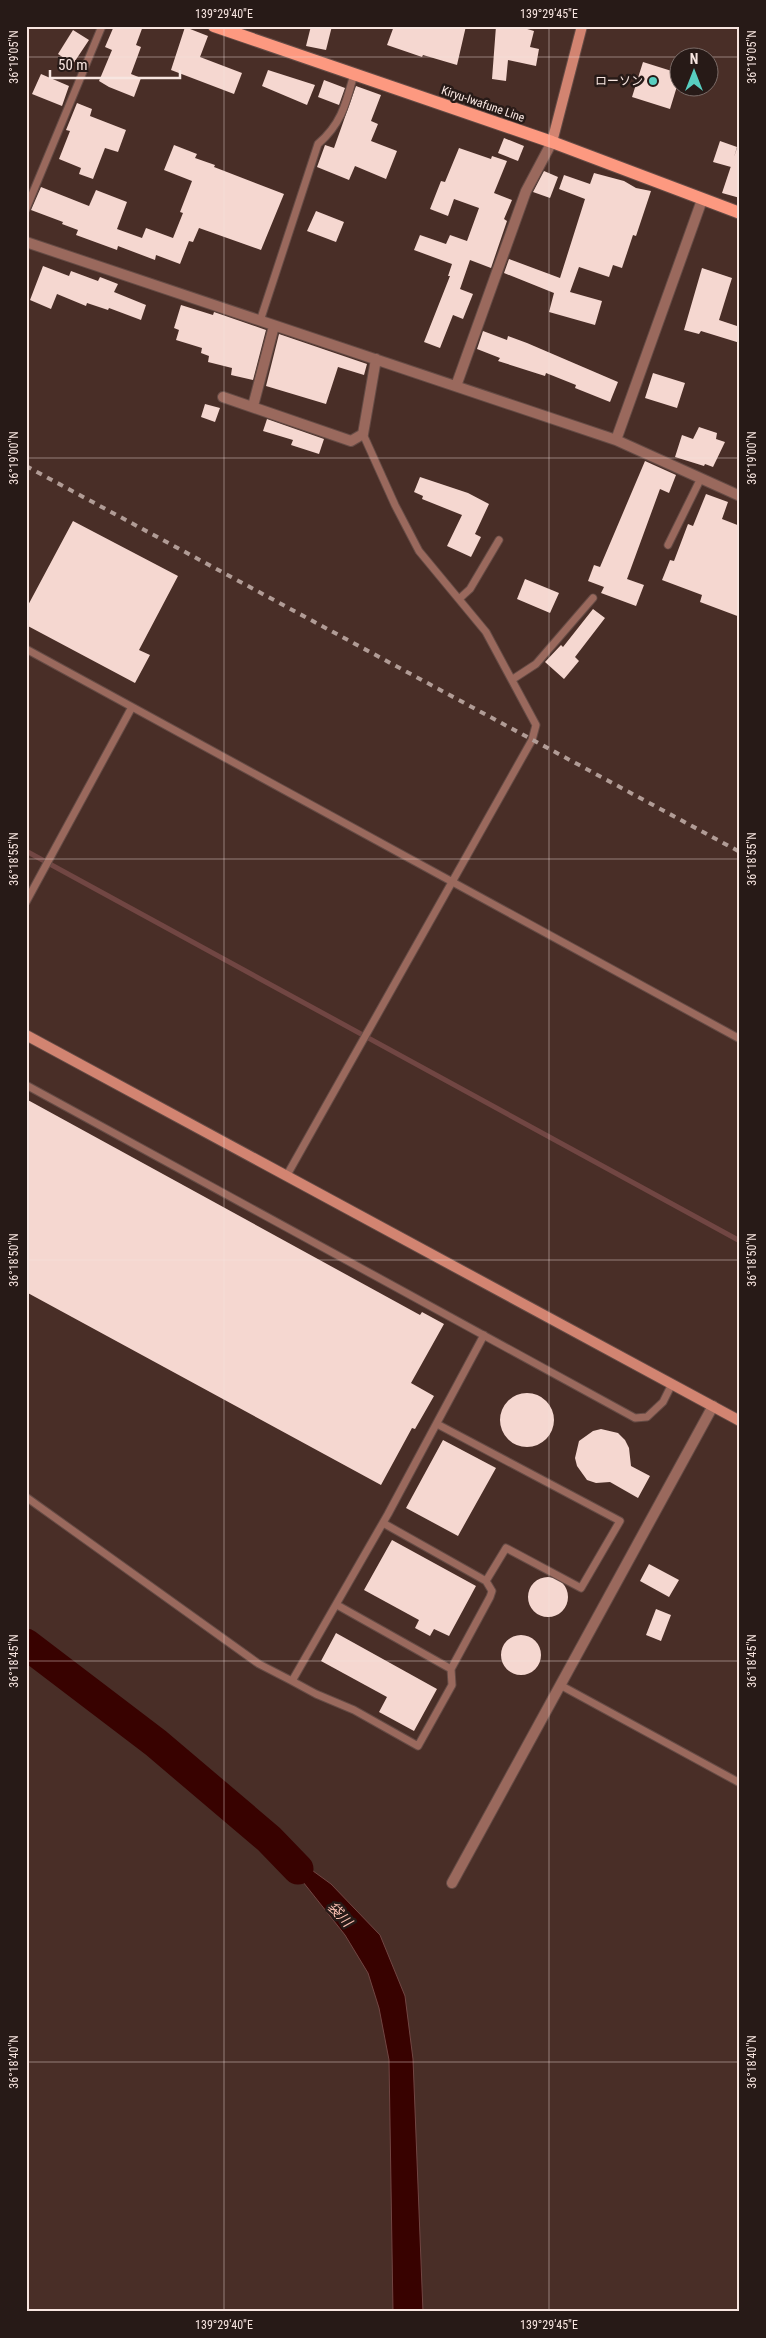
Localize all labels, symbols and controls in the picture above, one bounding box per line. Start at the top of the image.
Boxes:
text: 139°29'40"E [195,7,253,21]
text: 139°29'45"E [520,7,578,21]
text: 36°19'05"N [7,30,21,84]
text: 36°19'05"N [745,30,759,84]
scale bar [50,48,180,80]
north arrow [668,48,718,98]
text: N [690,51,698,67]
text: 50 m [58,56,88,74]
place label: ローソン [595,74,643,88]
marker: ローソン [647,75,659,87]
street label: Kiryu-Iwafune Line [440,83,527,125]
text: 36°19'00"N [7,431,21,485]
text: 36°19'00"N [745,431,759,485]
text: 36°18'55"N [7,832,21,886]
text: 36°18'55"N [745,832,759,886]
text: 36°18'50"N [7,1233,21,1287]
text: 36°18'50"N [745,1233,759,1287]
text: 36°18'45"N [7,1634,21,1688]
text: 36°18'45"N [745,1634,759,1688]
water label: 袋川 [325,1898,357,1931]
text: 36°18'40"N [7,2035,21,2089]
text: 36°18'40"N [745,2035,759,2089]
text: 139°29'40"E [195,2318,253,2332]
text: 139°29'45"E [520,2318,578,2332]

